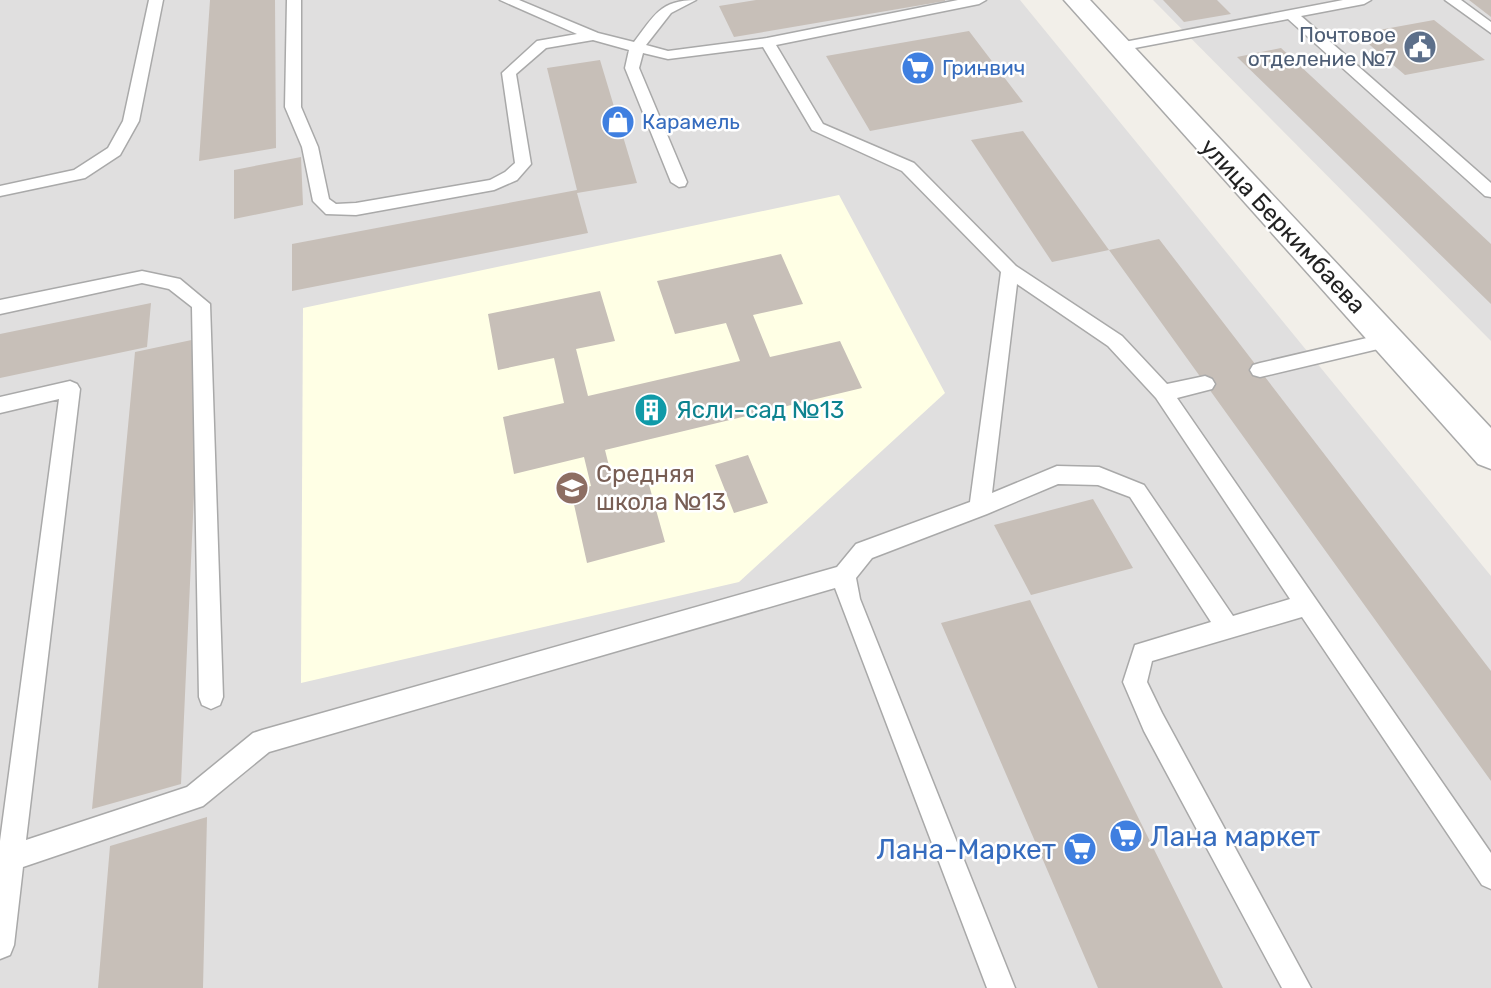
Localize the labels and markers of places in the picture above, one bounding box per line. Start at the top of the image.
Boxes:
place label: Почтовое отделение №7 [1248,22,1396,71]
public building icon: Почтовое отделение №7 [1401,28,1439,66]
supermarket icon: Гринвич [899,49,937,87]
place label: Гринвич [942,55,1025,80]
shop icon: Карамель [599,103,637,141]
place label: Карамель [642,109,740,134]
building icon: Ясли-сад №13 [632,391,670,429]
place label: Ясли-сад №13 [676,396,844,424]
place label: Средняя школа №13 [596,460,726,516]
school or university icon: Средняя школа №13 [553,469,591,507]
supermarket icon: Лана маркет [1107,817,1145,855]
place label: Лана маркет [1150,820,1320,853]
supermarket icon: Лана-Маркет [1061,830,1099,868]
place label: Лана-Маркет [876,833,1056,866]

